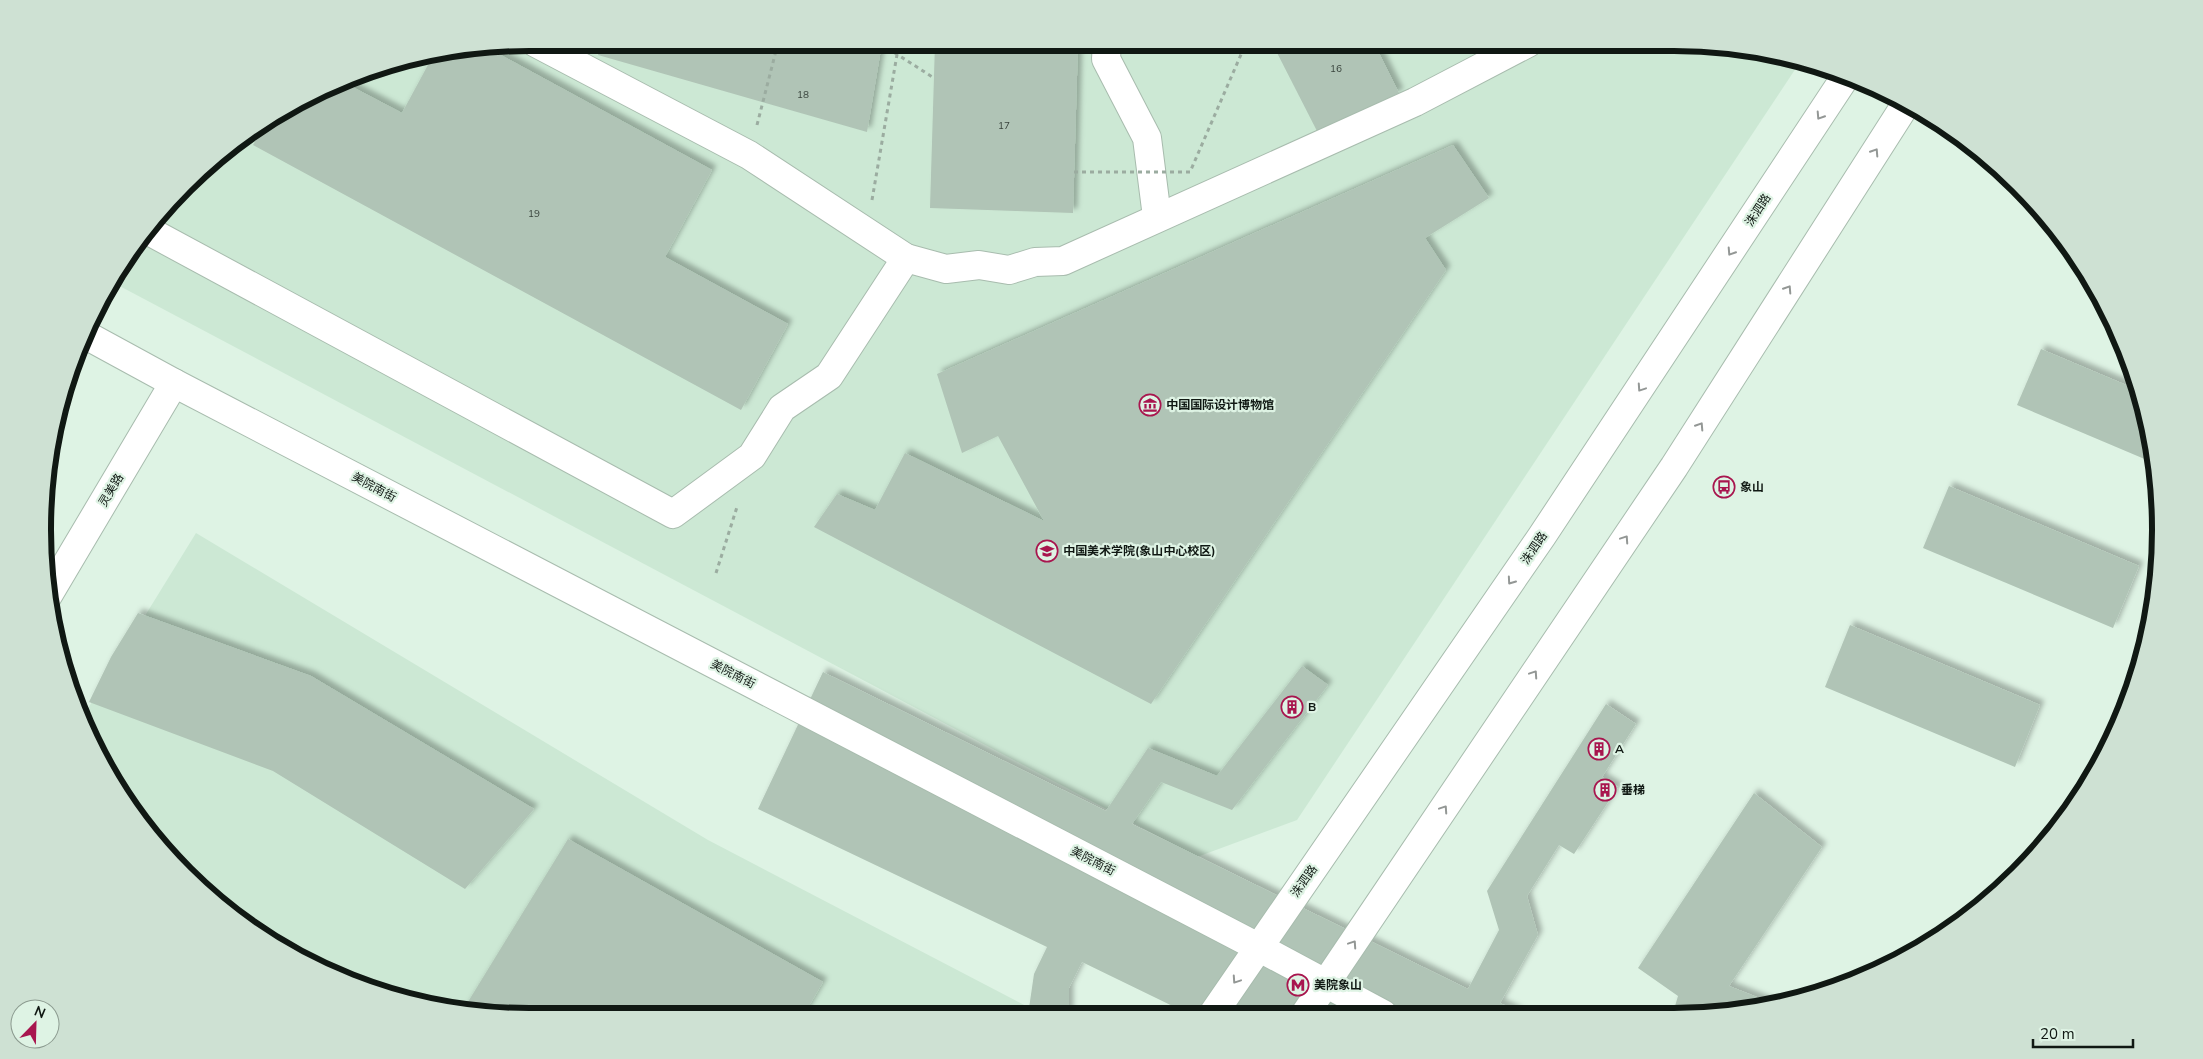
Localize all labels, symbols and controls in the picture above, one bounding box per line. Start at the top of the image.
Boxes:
house number: 16 [1330,62,1342,76]
house number: 18 [797,88,809,102]
one-way arrow [1816,111,1826,120]
house number: 17 [998,119,1010,133]
one-way arrow [1869,149,1879,158]
street label: 洙泗路 [1741,191,1775,229]
house number: 19 [528,207,540,221]
one-way arrow [1728,247,1737,256]
one-way arrow [1782,285,1791,295]
one-way arrow [1638,382,1647,391]
museum icon: 中国国际设计博物馆 [1138,393,1162,417]
place label: 中国国际设计博物馆 [1166,397,1274,413]
one-way arrow [1694,422,1704,431]
street label: 美院南街 [349,469,399,505]
street label: 灵美路 [95,470,127,510]
bus stop icon: 象山 [1712,475,1736,499]
place label: 象山 [1740,479,1764,495]
street label: 洙泗路 [1517,529,1551,567]
one-way arrow [1619,536,1628,545]
school or university icon: 中国美术学院(象山中心校区) [1035,539,1059,563]
place label: 中国美术学院(象山中心校区) [1063,543,1216,559]
one-way arrow [1508,575,1517,584]
street label: 美院南街 [708,656,758,692]
one-way arrow [1528,671,1538,680]
building icon: B [1280,695,1304,719]
place label: B [1308,699,1316,715]
building icon: A [1587,737,1611,761]
place label: A [1615,741,1624,757]
building icon: 垂梯 [1593,778,1617,802]
place label: 垂梯 [1621,782,1645,798]
one-way arrow [1438,805,1447,815]
street label: 美院南街 [1068,843,1118,879]
street label: 洙泗路 [1287,862,1321,900]
one-way arrow [1347,940,1356,949]
metro station icon: 美院象山 [1286,973,1310,997]
one-way arrow [1232,975,1242,984]
place label: 美院象山 [1314,977,1362,993]
north arrow [10,999,60,1049]
text: N [31,1002,48,1023]
scale bar [2033,1016,2133,1048]
text: 20 m [2040,1024,2075,1044]

